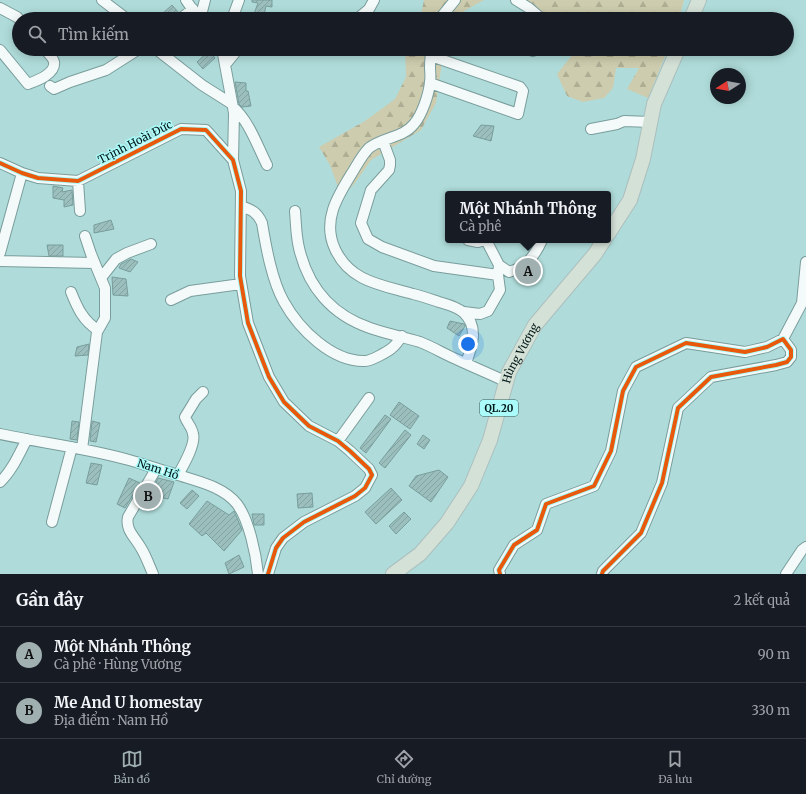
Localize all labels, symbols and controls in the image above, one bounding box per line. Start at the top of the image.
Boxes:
search box [12,12,794,56]
icon: search [26,23,48,45]
text: Tìm kiếm [58,25,129,44]
north arrow [710,68,746,104]
street label: Trịnh Hoài Đức [95,117,175,167]
popup [445,191,611,243]
text: Một Nhánh Thông [460,199,596,218]
text: Cà phê [460,218,501,235]
pin: A [515,256,541,286]
street label: Hùng Vương [499,320,542,385]
your location [458,334,478,354]
road number: QL.20 [480,400,518,416]
street label: Nam Hồ [135,456,181,482]
pin: B [135,481,161,511]
text: Gần đây [16,589,83,611]
text: 2 kết quả [734,592,790,609]
text: Một Nhánh Thông [54,637,191,656]
text: A [24,646,34,663]
text: 90 m [758,646,790,663]
text: Cà phê · Hùng Vương [54,656,182,673]
text: Me And U homestay [54,693,202,712]
text: B [24,702,34,719]
text: 330 m [751,702,790,719]
text: Địa điểm · Nam Hồ [54,712,168,729]
tab: Bản đồ [113,748,150,786]
tab: Chỉ đường [377,748,431,786]
tab: Đã lưu [658,748,693,786]

